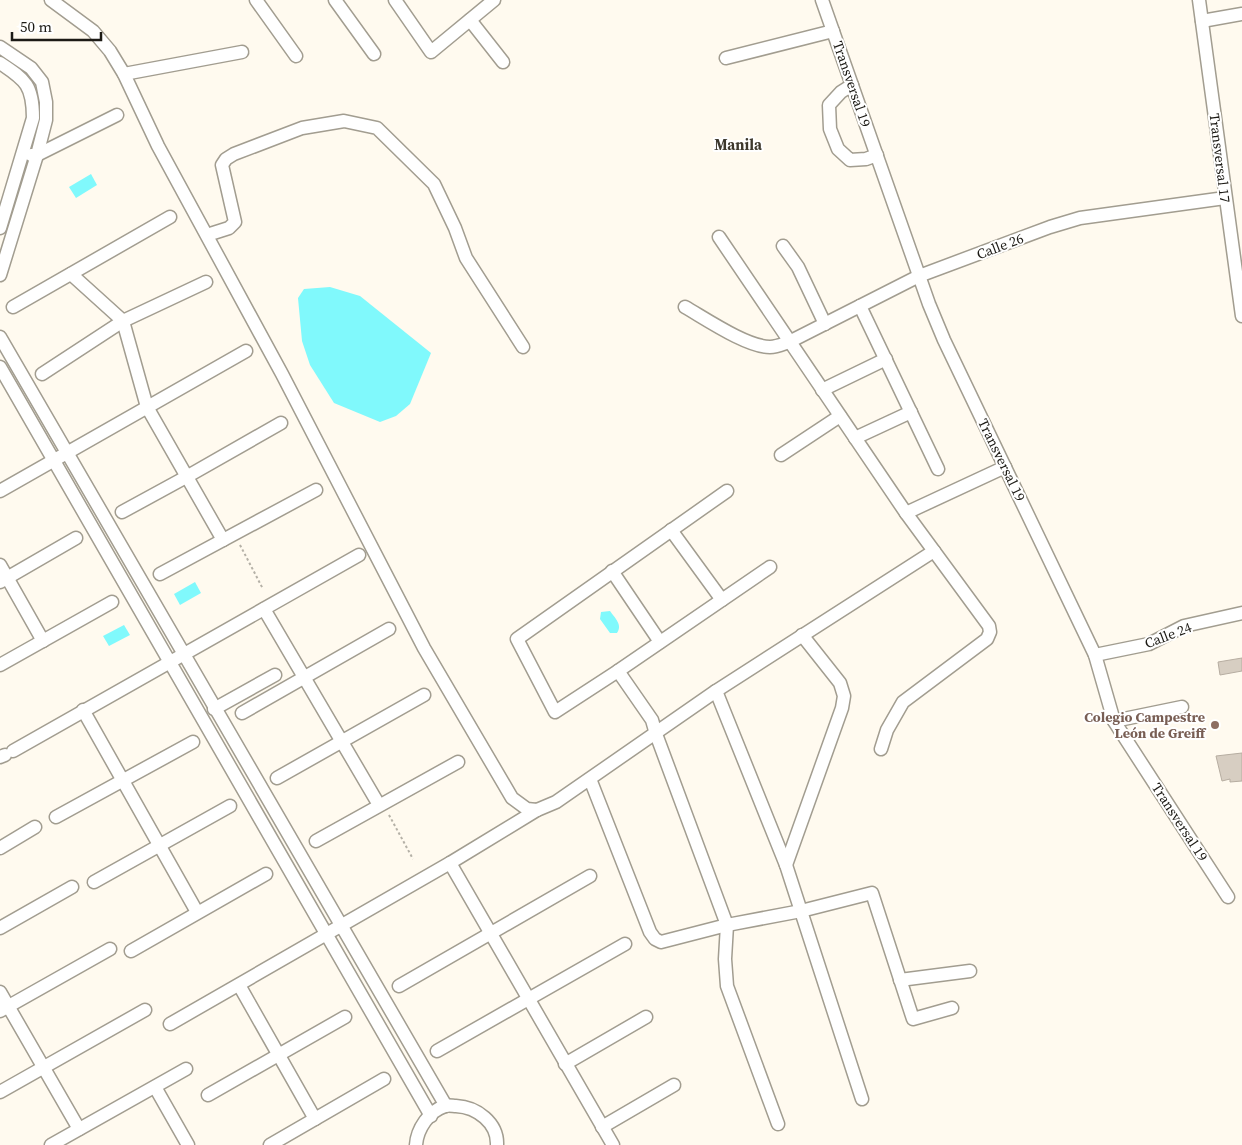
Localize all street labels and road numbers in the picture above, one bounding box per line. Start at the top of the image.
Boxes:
street label: Transversal 19 [828,38,876,130]
street label: Transversal 17 [1205,112,1235,204]
street label: Calle 26 [974,228,1026,264]
street label: Transversal 19 [973,415,1031,505]
street label: Calle 24 [1142,617,1194,653]
street label: Transversal 19 [1147,779,1213,865]

